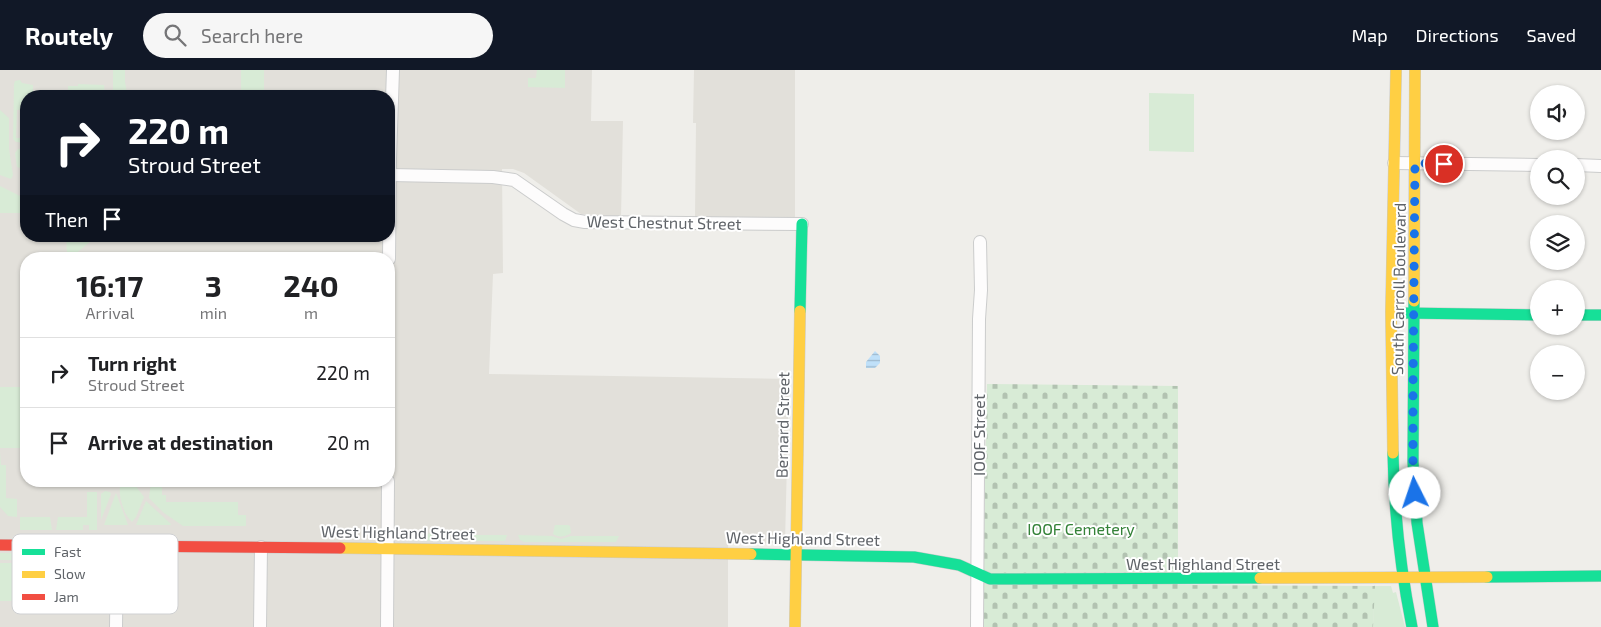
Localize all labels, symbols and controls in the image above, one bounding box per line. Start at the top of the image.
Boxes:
search box [143,13,493,58]
text: Routely [25,21,113,50]
icon: search [161,21,189,49]
text: Search here [201,24,303,47]
text: Map [1351,24,1388,46]
text: Directions [1416,24,1499,46]
text: Saved [1527,24,1576,46]
map controls [1530,85,1585,400]
button: sound [1530,85,1585,140]
text: 220 m [128,109,229,151]
icon: right [45,110,110,175]
pin [1423,143,1465,185]
icon: arrive [1430,150,1458,178]
button: search [1530,150,1585,205]
text: Stroud Street [128,151,261,177]
street label: South Carroll Boulevard [1387,203,1409,375]
icon: arrive [98,205,126,233]
text: Then [45,208,88,231]
street label: West Chestnut Street [586,211,742,233]
button: layers [1530,215,1585,270]
text: 16:17 [76,267,143,303]
text: 3 [205,267,222,303]
text: 240 [283,267,339,303]
button: + [1530,280,1585,335]
text: Arrival [86,303,134,322]
text: min [200,303,227,322]
text: m [304,303,318,322]
button: − [1530,345,1585,400]
text: Turn right [88,352,176,375]
icon: right [45,359,73,387]
text: 220 m [316,361,370,384]
street label: Bernard Street [772,372,792,478]
text: Stroud Street [88,375,185,394]
street label: IOOF Street [969,394,988,476]
icon: arrive [45,429,73,457]
text: Arrive at destination [88,431,273,454]
text: 20 m [327,431,370,454]
position arrow [1388,466,1440,518]
park label: IOOF Cemetery [1027,519,1135,538]
street label: West Highland Street [321,521,475,543]
street label: West Highland Street [726,527,880,549]
legend [12,534,178,614]
text: Fast [54,543,81,560]
street label: West Highland Street [1126,554,1280,573]
text: Slow [54,565,86,582]
text: Jam [54,588,79,605]

